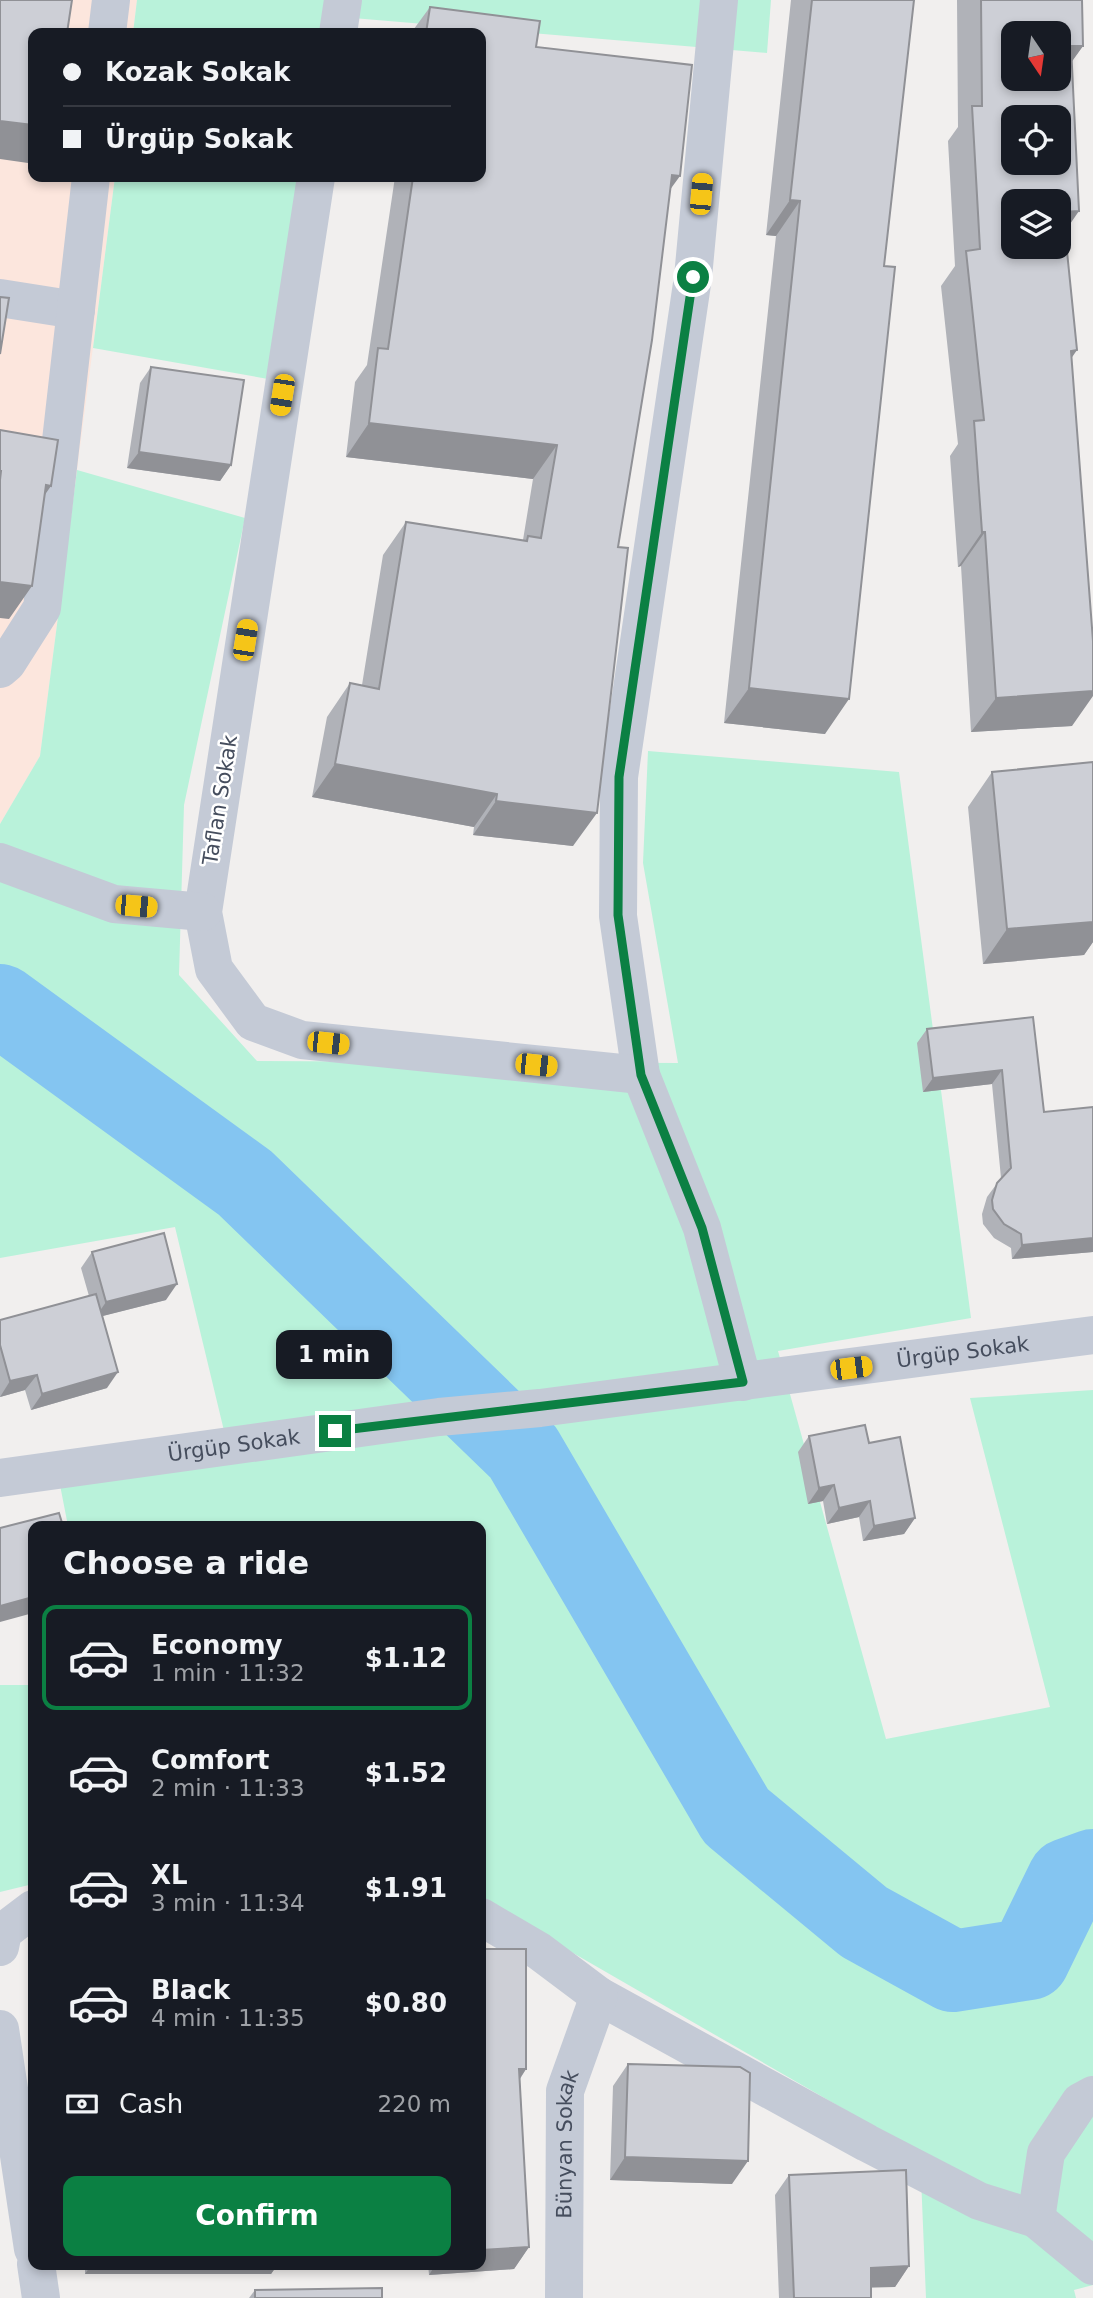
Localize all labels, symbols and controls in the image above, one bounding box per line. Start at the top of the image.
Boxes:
north arrow [1001,21,1071,91]
map controls [1001,21,1071,259]
text: Kozak Sokak [105,57,290,87]
button: locate [1001,105,1071,175]
text: Ürgüp Sokak [105,124,292,154]
car [689,172,714,216]
button: layers [1001,189,1071,259]
route start [677,261,709,293]
car [269,373,296,417]
car [232,618,259,662]
street label: Taflan Sokak [198,732,242,868]
car [115,894,158,918]
car [307,1030,350,1056]
car [515,1052,558,1078]
callout: 1 min [277,1330,393,1378]
street label: Ürgüp Sokak [895,1331,1031,1373]
text: 1 min [298,1341,370,1367]
car [829,1355,874,1381]
route end [319,1415,351,1447]
street label: Ürgüp Sokak [166,1424,302,1467]
text: Choose a ride [63,1544,309,1582]
icon: car [67,1626,130,1689]
text: Economy [151,1630,282,1660]
text: $1.12 [365,1643,447,1673]
text: 1 min · 11:32 [151,1660,305,1686]
icon: car [67,1741,130,1804]
text: Comfort [151,1745,269,1775]
text: $1.52 [365,1758,447,1788]
text: 2 min · 11:33 [151,1775,305,1801]
icon: car [67,1856,130,1919]
text: XL [151,1860,188,1890]
text: $1.91 [365,1873,447,1903]
text: 3 min · 11:34 [151,1890,305,1916]
icon: car [67,1971,130,2034]
text: Black [151,1975,230,2005]
text: $0.80 [365,1988,447,2018]
text: 4 min · 11:35 [151,2005,305,2031]
street label: Bünyan Sokak [552,2066,584,2219]
icon: cash [63,2085,101,2123]
text: Cash [119,2089,183,2119]
text: 220 m [377,2091,451,2117]
button: Confirm [63,2176,451,2256]

